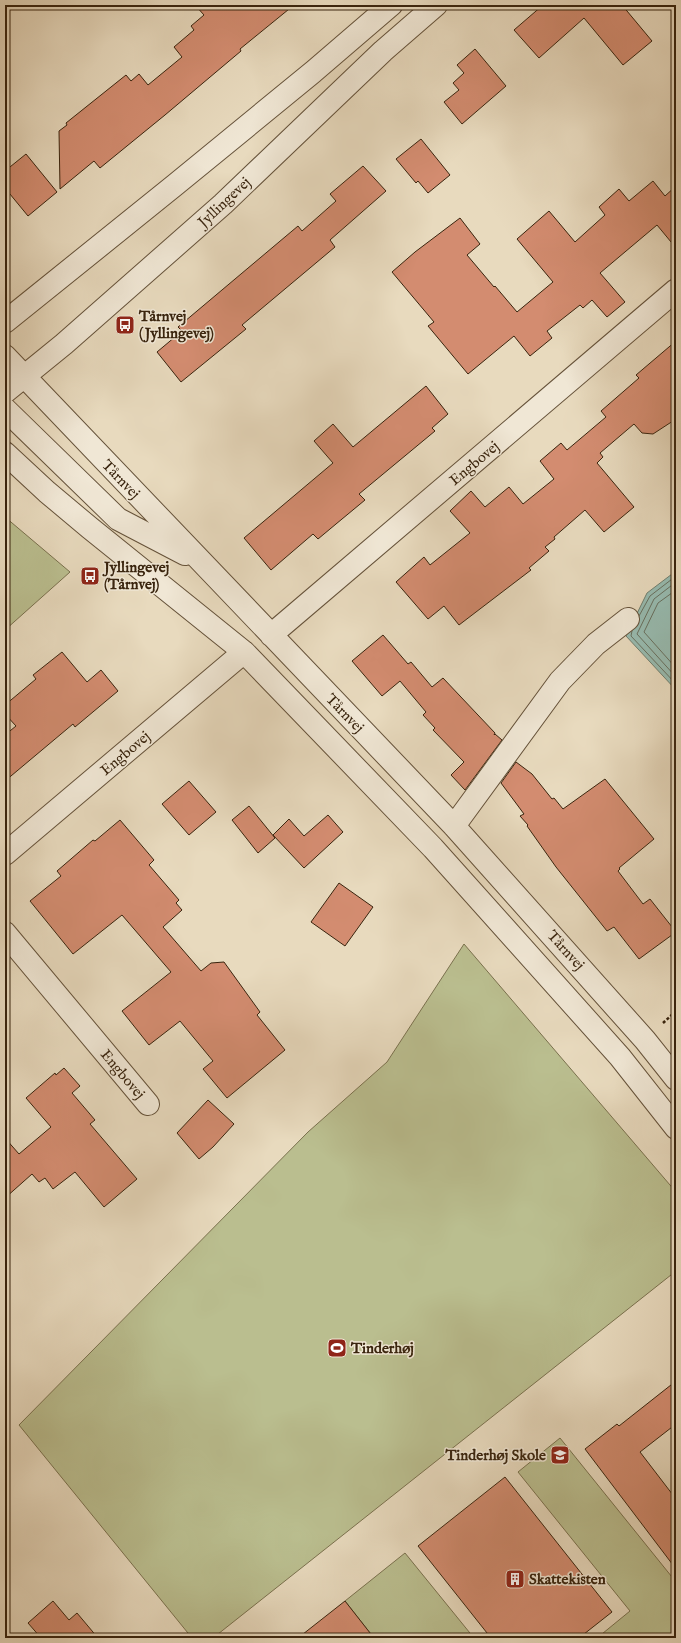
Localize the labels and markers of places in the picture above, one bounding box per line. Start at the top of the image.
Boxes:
place label: Tårnvej (Jyllingevej) [138,307,214,343]
bus stop icon: Tårnvej (Jyllingevej) [114,314,136,336]
place label: Jyllingevej (Tårnvej) [102,558,169,594]
bus stop icon: Jyllingevej (Tårnvej) [79,565,101,587]
sports icon: Tinderhøj [326,1337,348,1359]
place label: Tinderhøj [350,1339,414,1358]
school or university icon: Tinderhøj Skole [549,1444,571,1466]
place label: Tinderhøj Skole [444,1446,546,1465]
building icon: Skattekisten [504,1568,526,1590]
place label: Skattekisten [529,1570,606,1589]

